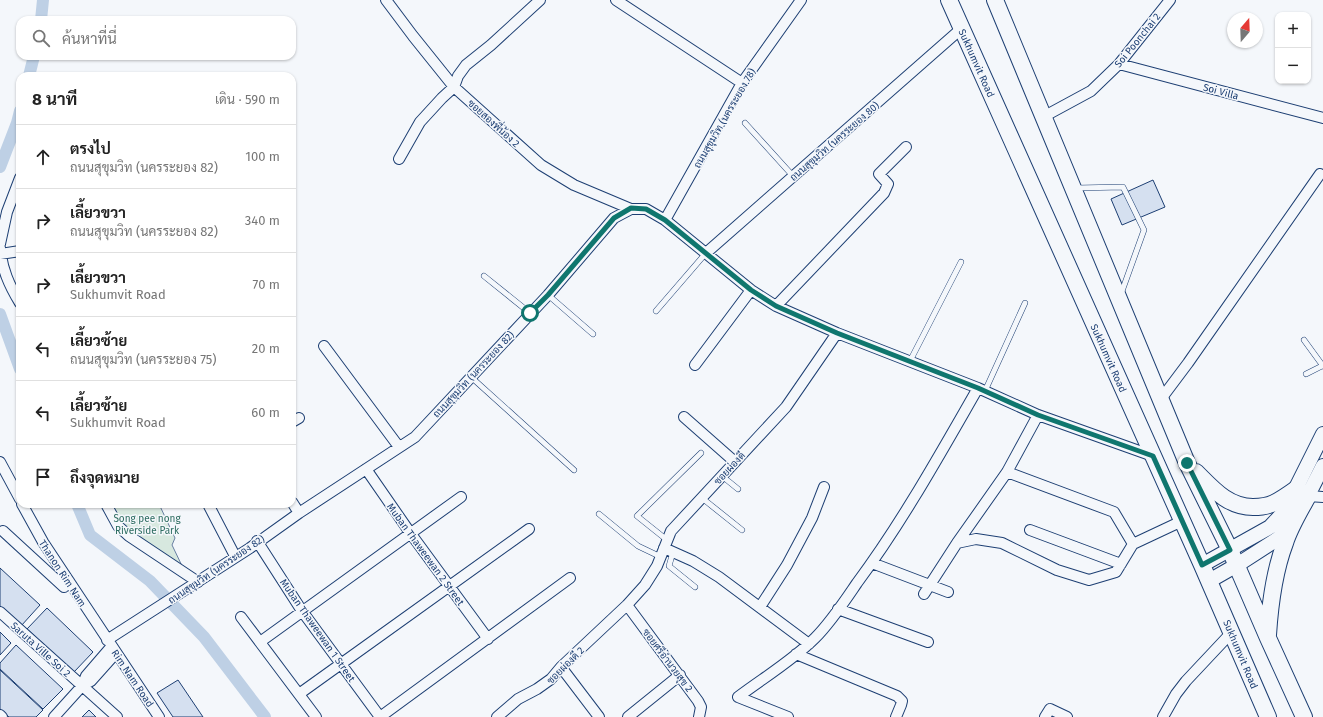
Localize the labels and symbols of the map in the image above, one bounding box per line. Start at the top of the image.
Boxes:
street label: Soi Poonchai 2 [1112,11,1163,70]
north arrow [1227,12,1263,48]
street label: Sukhumvit Road [956,27,997,99]
street label: ถนนสุขุมวิท (นครระยอง 78) [691,66,759,171]
street label: Soi Villa [1202,81,1240,102]
street label: ซอยสองพี่น้อง 2 [465,95,524,150]
street label: ถนนสุขุมวิท (นครระยอง 80) [787,99,882,185]
route start [521,304,539,322]
street label: Sukhumvit Road [1088,322,1129,394]
street label: ถนนสุขุมวิท (นครระยอง 82) [430,328,518,421]
street label: ซอยผ่องดี [711,449,748,488]
route end [1178,454,1196,472]
street label: Muban Thaweewan 2 Street [384,501,467,608]
park label: Song pee nong Riverside Park [113,513,181,537]
street label: ถนนสุขุมวิท (นครระยอง 82) [165,532,268,607]
street label: Thanon Rim Nam [36,538,88,609]
street label: Muban Thaweewan 1 Street [277,577,358,685]
street label: Sukhumvit Road [1220,618,1260,691]
street label: Saruta Ville Soi 2 [8,620,73,680]
street label: ซอยศรีอำนวยสุข 2 [639,626,696,695]
street label: ซอยผ่องดี 2 [544,644,587,687]
street label: Rim Nam Road [109,648,156,710]

